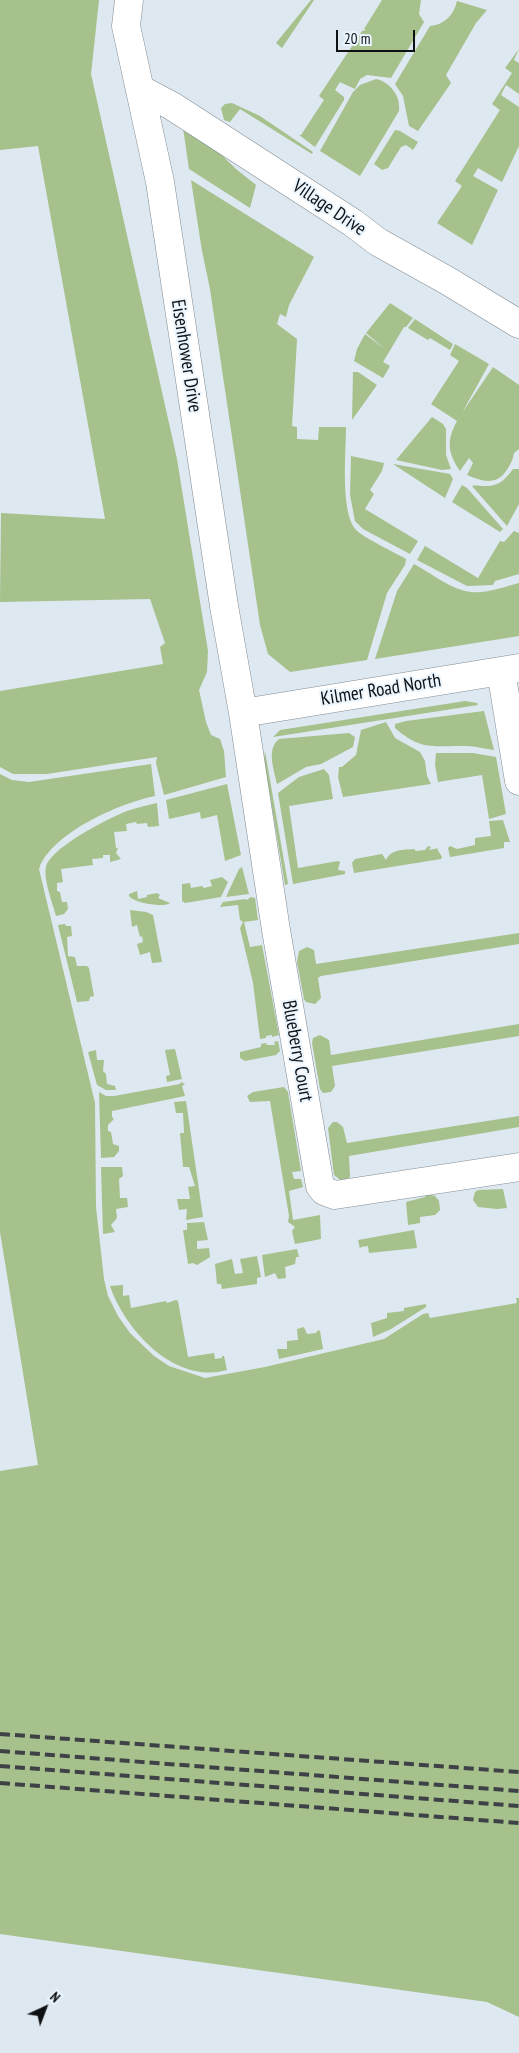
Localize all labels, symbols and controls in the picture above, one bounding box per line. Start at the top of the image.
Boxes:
scale bar [339,20,418,52]
text: 20 m [344,29,370,48]
street label: Village Drive [288,175,370,241]
street label: Eisenhower Drive [166,298,206,414]
street label: Kilmer Road North [319,669,443,711]
street label: Blueberry Court [277,998,317,1104]
north arrow [20,1983,70,2033]
text: N [46,1988,64,2006]

